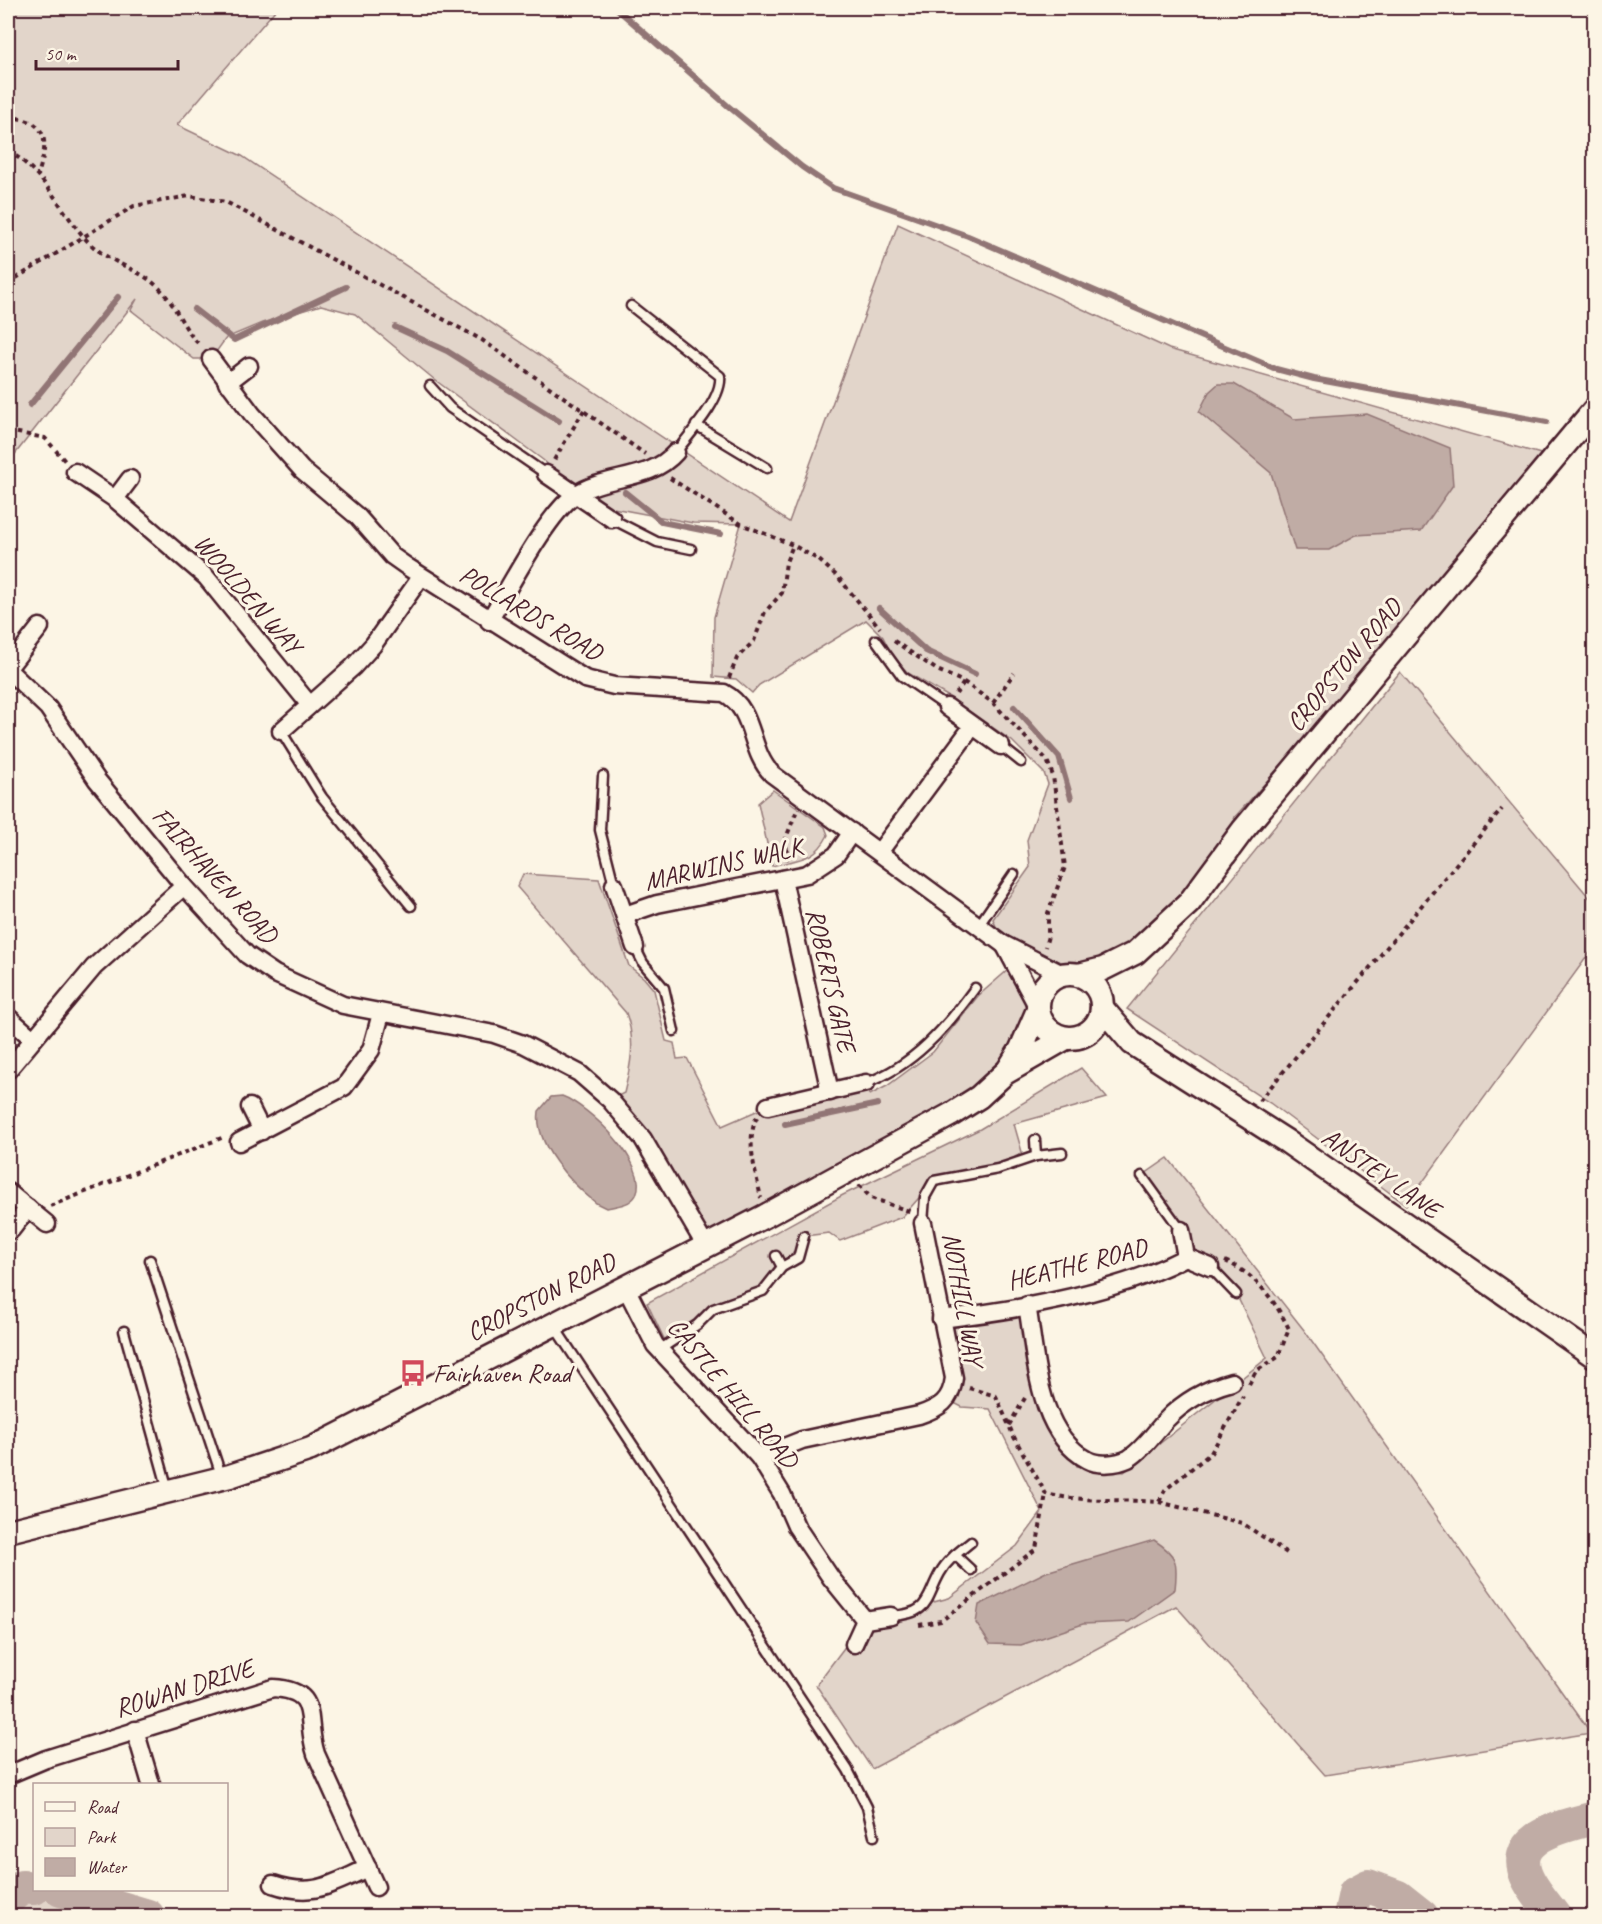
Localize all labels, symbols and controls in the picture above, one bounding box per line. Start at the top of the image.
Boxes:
scale bar [36,33,178,71]
text: 50 m [45,43,78,65]
street label: WOOLDEN WAY [187,527,312,664]
street label: POLLARDS ROAD [454,557,610,670]
street label: CROPSTON ROAD [1279,590,1410,738]
street label: FAIRHAVEN ROAD [145,800,286,951]
street label: MARWINS WALK [641,829,809,898]
street label: ROBERTS GATE [798,905,864,1058]
street label: ANSTEY LANE [1315,1120,1449,1228]
street label: NOTHILL WAY [935,1230,992,1373]
street label: HEATHE ROAD [1004,1230,1152,1297]
street label: CROPSTON ROAD [461,1244,623,1349]
street label: CASTLE HILL ROAD [660,1311,807,1477]
place label: Fairhaven Road [433,1357,575,1390]
bus stop icon: Fairhaven Road [398,1358,428,1388]
street label: ROWAN DRIVE [111,1650,260,1725]
legend [33,1783,228,1891]
text: Road [87,1796,120,1818]
text: Park [87,1826,117,1848]
text: Water [87,1856,128,1878]

